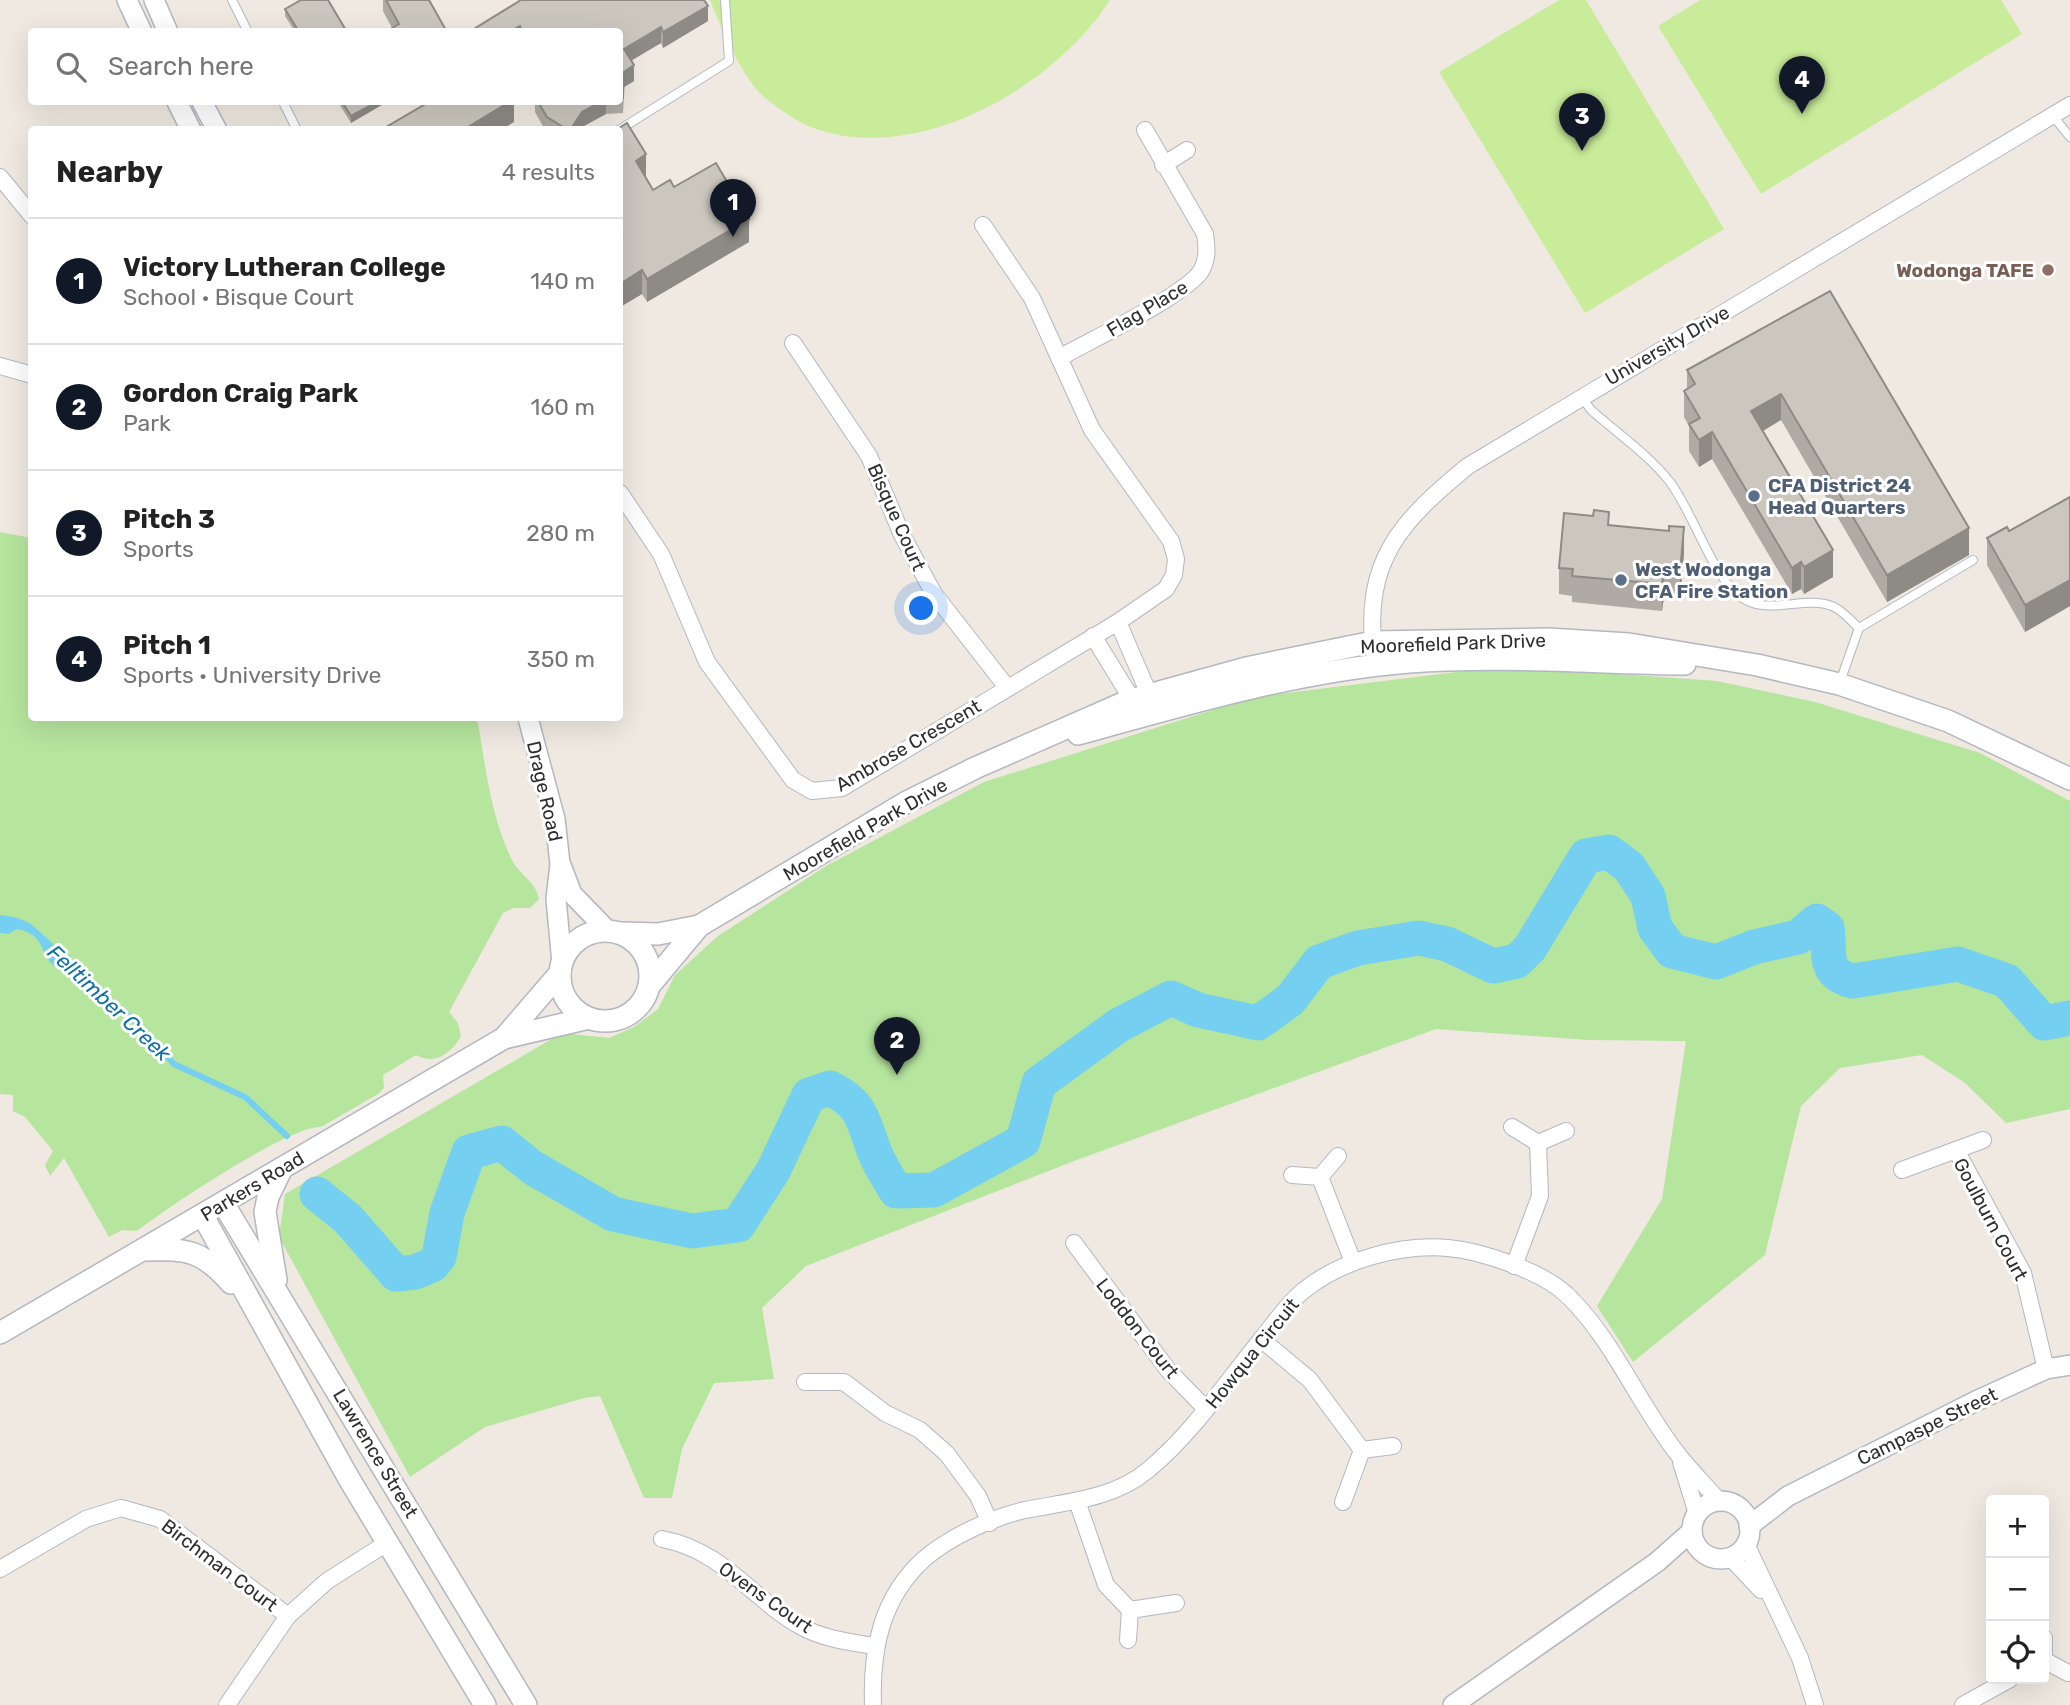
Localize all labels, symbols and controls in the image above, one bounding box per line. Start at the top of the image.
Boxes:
search box [28,28,623,105]
icon: search [52,48,90,86]
text: Search here [108,51,254,82]
pin: 4 [1779,56,1825,114]
pin: 3 [1559,93,1605,151]
text: Nearby [56,154,163,190]
text: 4 results [502,158,595,186]
pin: 1 [710,179,756,237]
text: Victory Lutheran College [123,252,446,283]
place label: Wodonga TAFE [1896,259,2034,282]
marker: Wodonga TAFE [2040,262,2056,278]
text: 1 [73,267,85,295]
text: 140 m [530,267,595,295]
street label: Flag Place [1102,275,1192,342]
text: School · Bisque Court [123,283,354,311]
street label: University Drive [1601,301,1733,390]
text: Gordon Craig Park [123,378,358,409]
text: 2 [72,393,86,421]
text: 160 m [531,393,595,421]
text: Park [123,409,171,437]
street label: Bisque Court [863,460,931,575]
place label: CFA District 24 Head Quarters [1768,474,1911,519]
marker: CFA District 24 Head Quarters [1746,488,1762,504]
text: Pitch 3 [123,504,215,535]
text: 3 [71,519,87,547]
text: 280 m [526,519,595,547]
text: Sports [123,535,194,563]
place label: West Wodonga CFA Fire Station [1635,558,1788,603]
marker: West Wodonga CFA Fire Station [1613,572,1629,588]
your location [904,591,938,625]
street label: Moorefield Park Drive [1360,629,1546,658]
text: Pitch 1 [123,630,211,661]
text: 4 [71,645,87,673]
text: 350 m [527,645,595,673]
text: Sports · University Drive [123,661,381,689]
street label: Ambrose Crescent [832,694,985,796]
street label: Drage Road [522,739,567,844]
street label: Moorefield Park Drive [779,773,951,886]
water label: Felltimber Creek [43,939,177,1067]
pin: 2 [874,1017,920,1075]
street label: Parkers Road [196,1147,308,1226]
street label: Goulburn Court [1949,1154,2033,1285]
street label: Loddon Court [1091,1274,1184,1383]
street label: Howqua Circuit [1201,1293,1304,1413]
street label: Campaspe Street [1853,1382,2002,1470]
street label: Lawrence Street [328,1385,423,1522]
map controls [1986,1495,2049,1684]
button: + [1986,1495,2049,1558]
street label: Birchman Court [157,1514,283,1617]
street label: Ovens Court [714,1557,817,1638]
button: − [1986,1558,2049,1621]
button: locate [1986,1621,2049,1684]

